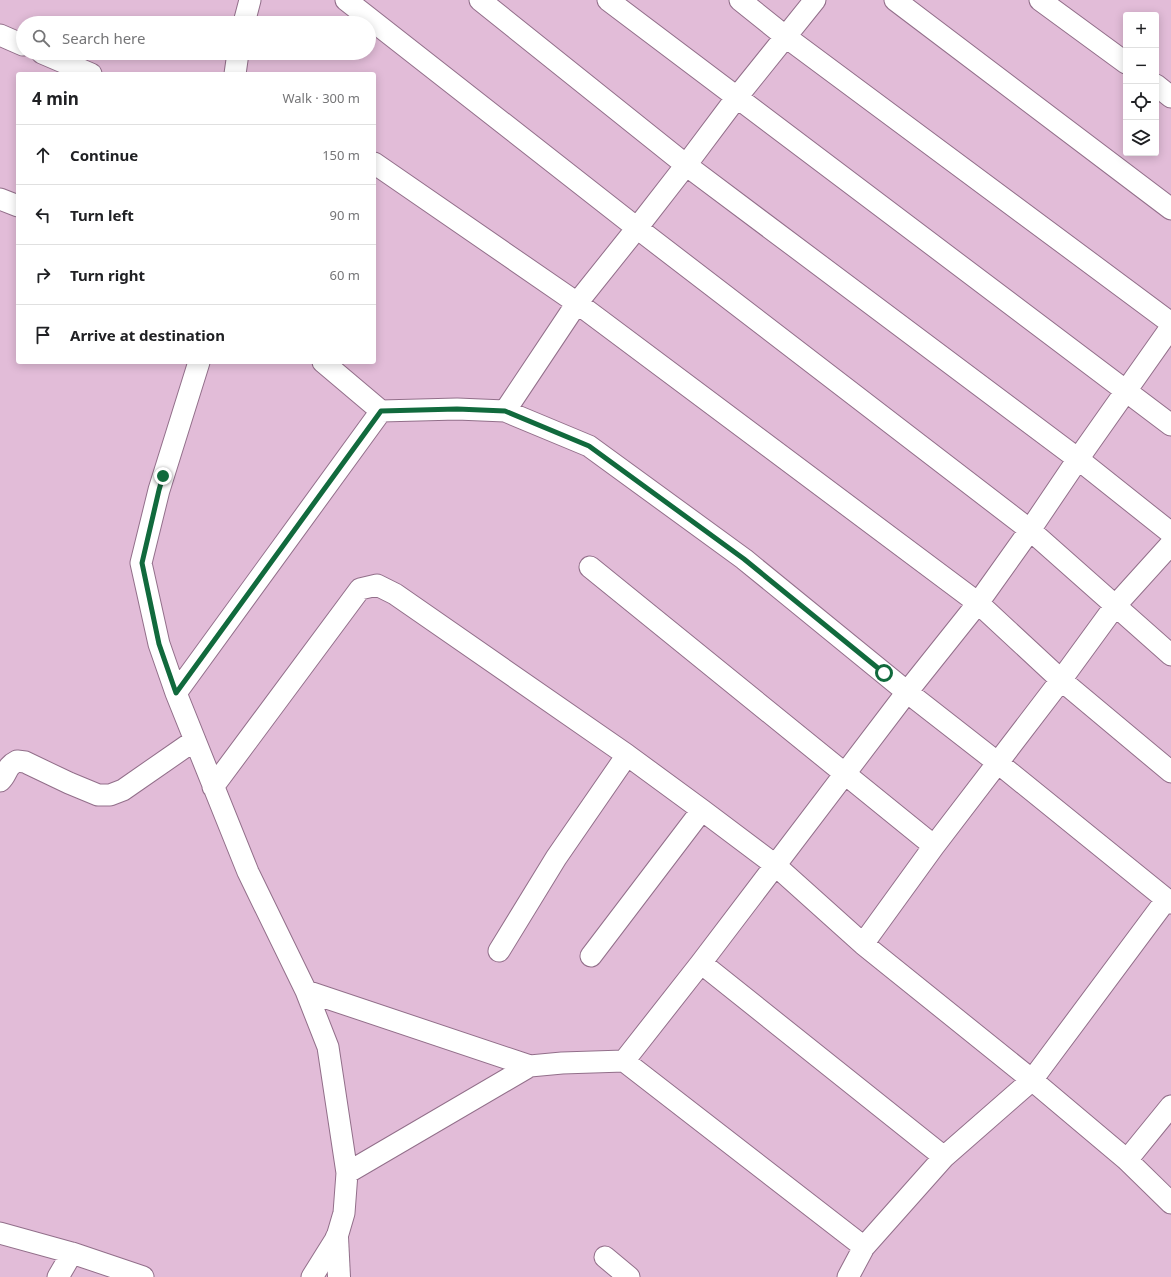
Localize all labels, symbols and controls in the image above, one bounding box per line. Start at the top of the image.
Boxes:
map controls [1123,12,1159,156]
button: + [1123,12,1159,48]
search box [16,16,376,60]
icon: search [30,27,52,49]
text: Search here [62,28,145,48]
button: − [1123,48,1159,84]
button: locate [1123,84,1159,120]
text: 4 min [32,87,79,110]
text: Walk · 300 m [282,89,360,107]
button: layers [1123,120,1159,156]
icon: ahead [32,144,54,166]
text: Continue [70,145,138,165]
text: 150 m [322,146,360,164]
icon: left [32,204,54,226]
text: Turn left [70,205,134,225]
text: 90 m [330,206,360,224]
icon: right [32,264,54,286]
text: Turn right [70,265,145,285]
text: 60 m [330,266,360,284]
icon: arrive [32,324,54,346]
text: Arrive at destination [70,325,225,345]
route end [154,467,172,485]
route start [875,664,893,682]

